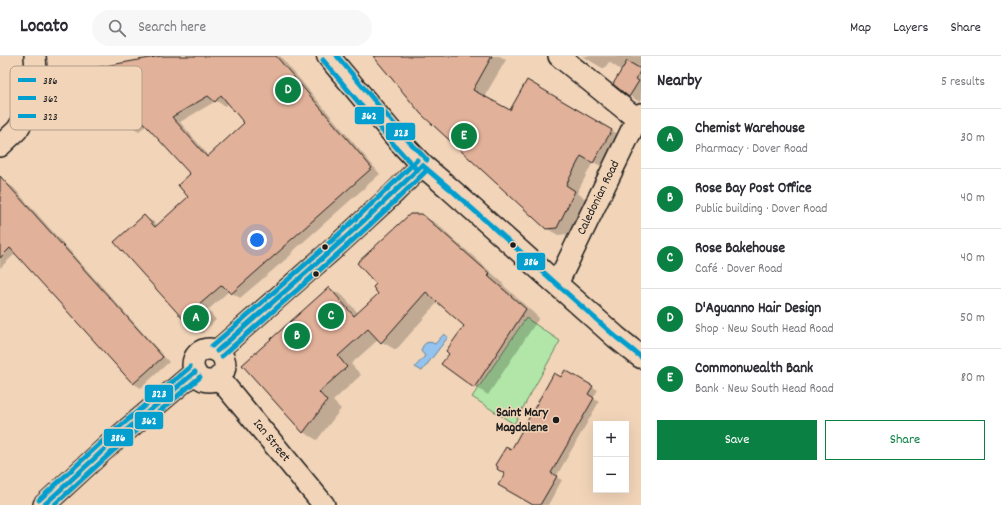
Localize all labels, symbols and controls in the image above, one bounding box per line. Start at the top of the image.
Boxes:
search box [92,10,372,46]
text: Locato [20,14,68,41]
icon: search [106,17,128,39]
text: Search here [138,17,206,39]
text: Map [850,18,871,38]
text: Layers [893,18,928,38]
text: Share [950,18,981,38]
legend [10,66,142,130]
text: Nearby [657,70,701,94]
text: 5 results [941,73,985,92]
text: 386 [43,74,58,90]
pin: D [275,75,301,105]
text: 362 [43,92,58,108]
line badge: 362 [354,106,385,125]
text: 362 [361,109,377,125]
text: 323 [43,110,58,126]
text: Chemist Warehouse [695,118,805,140]
pin: E [451,121,477,151]
line badge: 323 [385,122,416,141]
text: 323 [394,126,408,142]
text: A [666,129,674,148]
text: 30 m [960,129,985,148]
text: Pharmacy · Dover Road [695,140,808,159]
street label: Caledonian Road [573,157,625,239]
text: Rose Bay Post Office [695,178,811,200]
text: B [667,189,673,208]
text: 40 m [961,189,985,208]
text: Public building · Dover Road [695,200,827,219]
your location [247,230,267,250]
text: Rose Bakehouse [695,238,785,260]
unlabelled marker [508,240,518,250]
unlabelled marker [320,242,330,252]
text: C [667,249,673,268]
text: 40 m [961,249,985,268]
line badge: 386 [516,252,546,271]
text: 386 [524,255,539,271]
text: Café · Dover Road [695,260,782,279]
unlabelled marker [311,269,321,279]
text: D'Aguanno Hair Design [695,298,821,320]
pin: C [318,301,344,331]
pin: A [183,303,209,333]
text: D [667,309,673,328]
text: 50 m [960,309,985,328]
text: Shop · New South Head Road [695,320,834,339]
pin: B [284,321,310,351]
text: Commonwealth Bank [695,358,813,380]
text: E [667,369,673,388]
text: 80 m [961,369,985,388]
text: Bank · New South Head Road [695,380,834,399]
line badge: 323 [144,384,174,403]
text: 323 [152,387,166,403]
place label: Saint Mary Magdalene [496,404,549,438]
line badge: 362 [134,411,164,430]
text: 362 [141,414,157,430]
street label: Ian Street [248,415,294,467]
marker: Saint Mary Magdalene [551,415,561,425]
button: Save [657,420,817,460]
button: Share [825,420,985,460]
map controls [593,421,629,493]
button: + [593,421,629,457]
line badge: 386 [103,428,134,447]
text: 386 [111,431,126,447]
button: − [593,457,629,493]

